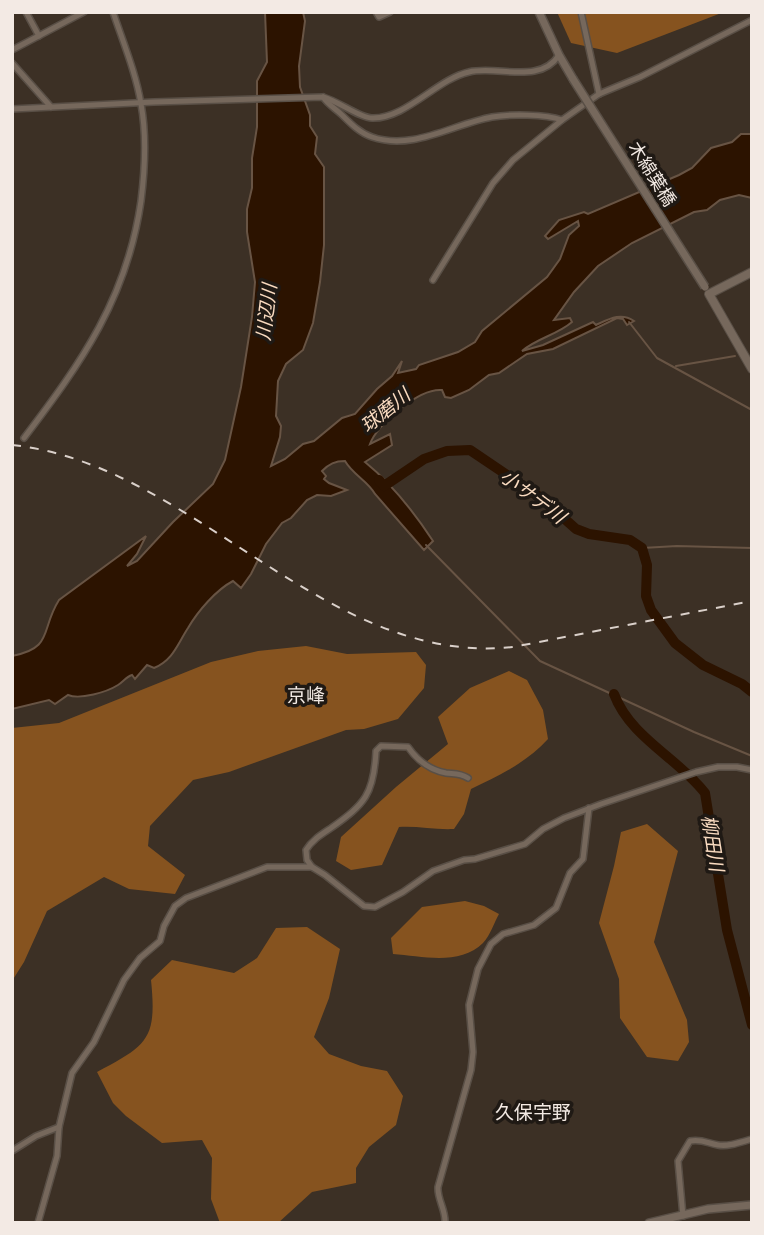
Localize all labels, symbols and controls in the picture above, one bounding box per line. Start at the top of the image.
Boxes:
street label: 木綿葉橋 [624,138,680,210]
water label: 川辺川 [252,280,282,342]
water label: 球磨川 [356,382,416,437]
water label: 小サデ川 [495,464,572,530]
district label: 京峰 [287,684,325,707]
water label: 柳田川 [697,813,729,875]
district label: 久保宇野 [495,1101,571,1124]

